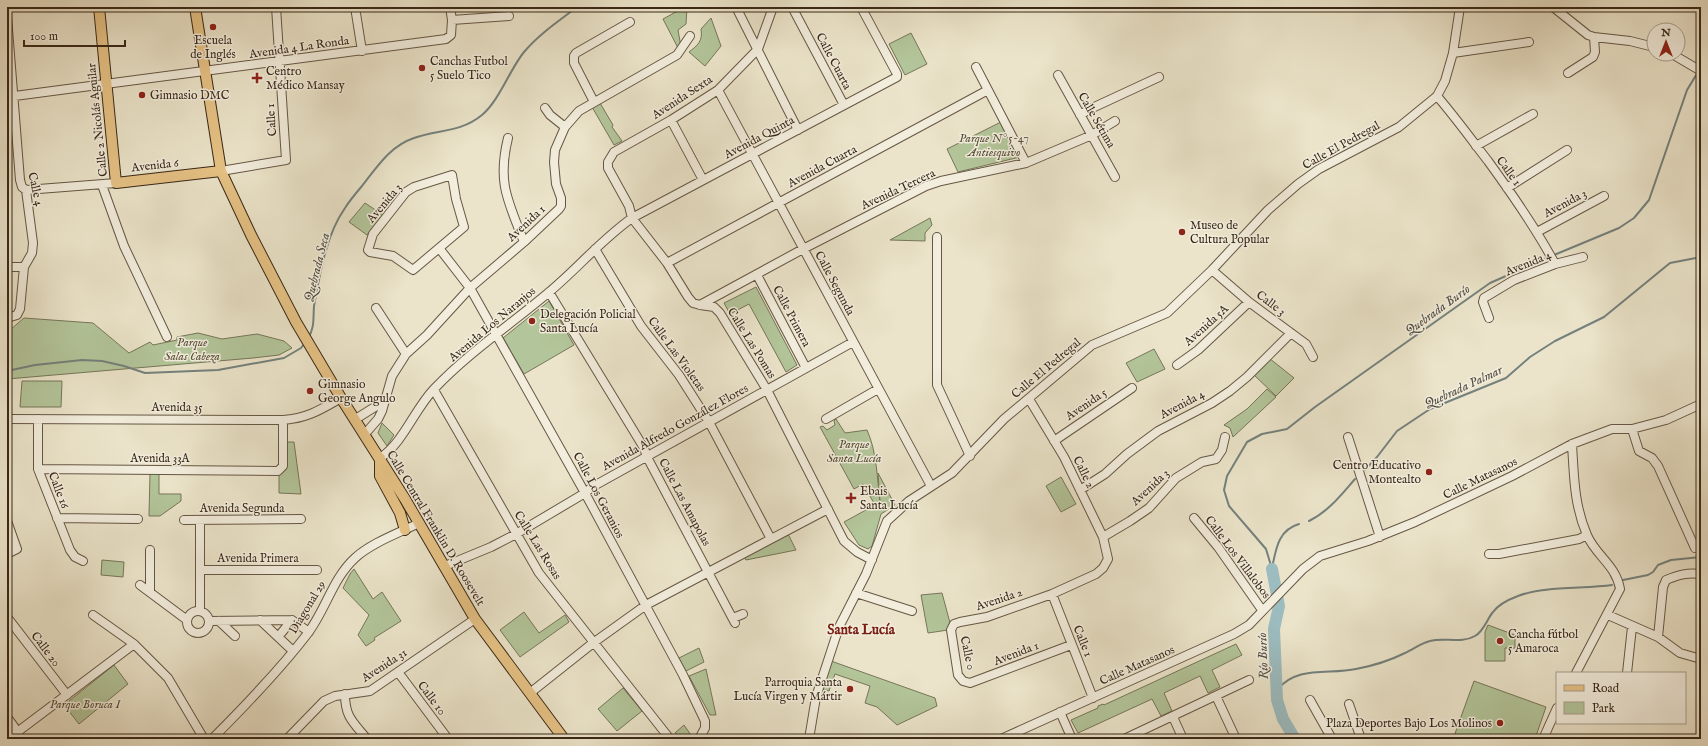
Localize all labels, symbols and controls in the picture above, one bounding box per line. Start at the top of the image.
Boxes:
scale bar [24,22,125,48]
marker: Escuela de Inglés [208,22,218,32]
north arrow [1646,22,1686,62]
text: N [1660,26,1671,40]
text: 100 m [30,29,58,44]
street label: Calle Cuarta [812,30,855,93]
place label: Escuela de Inglés [190,33,236,62]
street label: Avenida 4 La Ronda [247,33,351,62]
place label: Canchas Futbol 5 Suelo Tico [430,54,508,83]
street label: Calle 2 Nicolás Aguilar [84,62,111,177]
marker: Canchas Futbol 5 Suelo Tico [417,63,427,73]
place label: Centro Médico Mansay [266,64,345,93]
marker: Centro Médico Mansay [251,72,263,84]
street label: Avenida Sexta [648,72,716,123]
place label: Gimnasio DMC [150,88,230,103]
marker: Gimnasio DMC [137,90,147,100]
street label: Calle Sétima [1075,90,1119,151]
street label: Calle 1 [263,103,280,137]
street label: Avenida Quinta [721,112,798,163]
street label: Calle El Pedregal [1300,118,1383,173]
park label: Parque N° 5-47 Antiesquivo [959,131,1029,160]
street label: Avenida Cuarta [784,142,860,191]
street label: Calle 1 [1493,154,1524,189]
street label: Avenida 6 [130,155,180,176]
street label: Avenida Tercera [858,165,938,214]
street label: Calle 4 [24,171,47,208]
street label: Avenida 3 [363,181,405,227]
street label: Avenida 3 [1540,186,1589,222]
street label: Avenida 1 [503,202,549,246]
place label: Museo de Cultura Popular [1190,218,1270,248]
marker: Museo de Cultura Popular [1177,227,1187,237]
water label: Quebrada Seca [301,231,334,303]
street label: Avenida 4 [1502,247,1553,280]
street label: Calle Segunda [811,248,858,319]
water label: Quebrada Burío [1402,281,1474,339]
street label: Calle Primera [769,283,814,350]
street label: Avenida Los Naranjos [445,284,539,366]
street label: Calle 3 [1253,288,1288,319]
street label: Avenida 5A [1180,301,1232,350]
street label: Calle Las Pomas [724,305,779,382]
place label: Delegación Policial Santa Lucía [540,307,636,336]
street label: Calle Las Violetas [644,314,709,395]
marker: Delegación Policial Santa Lucía [527,316,537,326]
street label: Calle El Pedregal [1008,334,1085,402]
park label: Parque Salas Cabeza [164,335,220,364]
water label: Quebrada Palmar [1422,362,1506,413]
place label: Gimnasio George Angulo [318,377,396,406]
street label: Avenida Alfredo González Flores [599,381,751,474]
street label: Avenida 5 [1062,385,1110,424]
marker: Gimnasio George Angulo [305,386,315,396]
street label: Avenida 4 [1157,386,1207,423]
street label: Avenida 35 [150,400,203,415]
park label: Parque Santa Lucía [827,437,881,466]
street label: Calle Central Franklin D. Roosevelt [383,448,488,609]
street label: Calle Los Geranios [570,450,628,541]
street label: Avenida 33A [129,451,191,466]
street label: Calle 2 [1069,454,1098,491]
street label: Calle Matasanos [1441,454,1520,503]
street label: Calle Las Amapolas [654,456,714,549]
place label: Centro Educativo Montealto [1333,458,1422,487]
street label: Avenida 3 [1127,466,1173,510]
marker: Centro Educativo Montealto [1424,467,1434,477]
street label: Calle 16 [45,470,73,511]
place label: Ebais Santa Lucía [860,484,919,513]
marker: Ebais Santa Lucía [845,492,857,504]
street label: Avenida Segunda [199,501,285,516]
street label: Calle Las Rosas [511,508,565,582]
street label: Calle Los Villalobos [1202,513,1274,602]
street label: Avenida Primera [216,551,299,566]
street label: Diagonal 29 [286,578,329,637]
street label: Avenida 2 [973,585,1025,614]
district label: Santa Lucía [827,621,896,639]
street label: Calle 1 [1069,623,1096,659]
place label: Cancha fútbol 5 Amaroca [1508,627,1579,656]
street label: Calle 20 [28,629,64,670]
water label: Río Burío [1254,632,1273,680]
street label: Calle 0 [957,635,978,672]
marker: Cancha fútbol 5 Amaroca [1495,636,1505,646]
street label: Avenida 1 [991,638,1041,669]
street label: Calle Matasanos [1097,642,1177,689]
street label: Avenida 31 [358,645,410,686]
legend [1556,672,1686,724]
place label: Parroquia Santa Lucía Virgen y Mártir [733,675,843,704]
street label: Calle 10 [414,678,449,718]
text: Road [1592,681,1620,696]
marker: Parroquia Santa Lucía Virgen y Mártir [845,684,855,694]
park label: Parque Boruca I [50,697,121,712]
text: Park [1592,701,1615,716]
place label: Plaza Deportes Bajo Los Molinos [1326,716,1492,732]
marker: Plaza Deportes Bajo Los Molinos [1495,718,1505,728]

